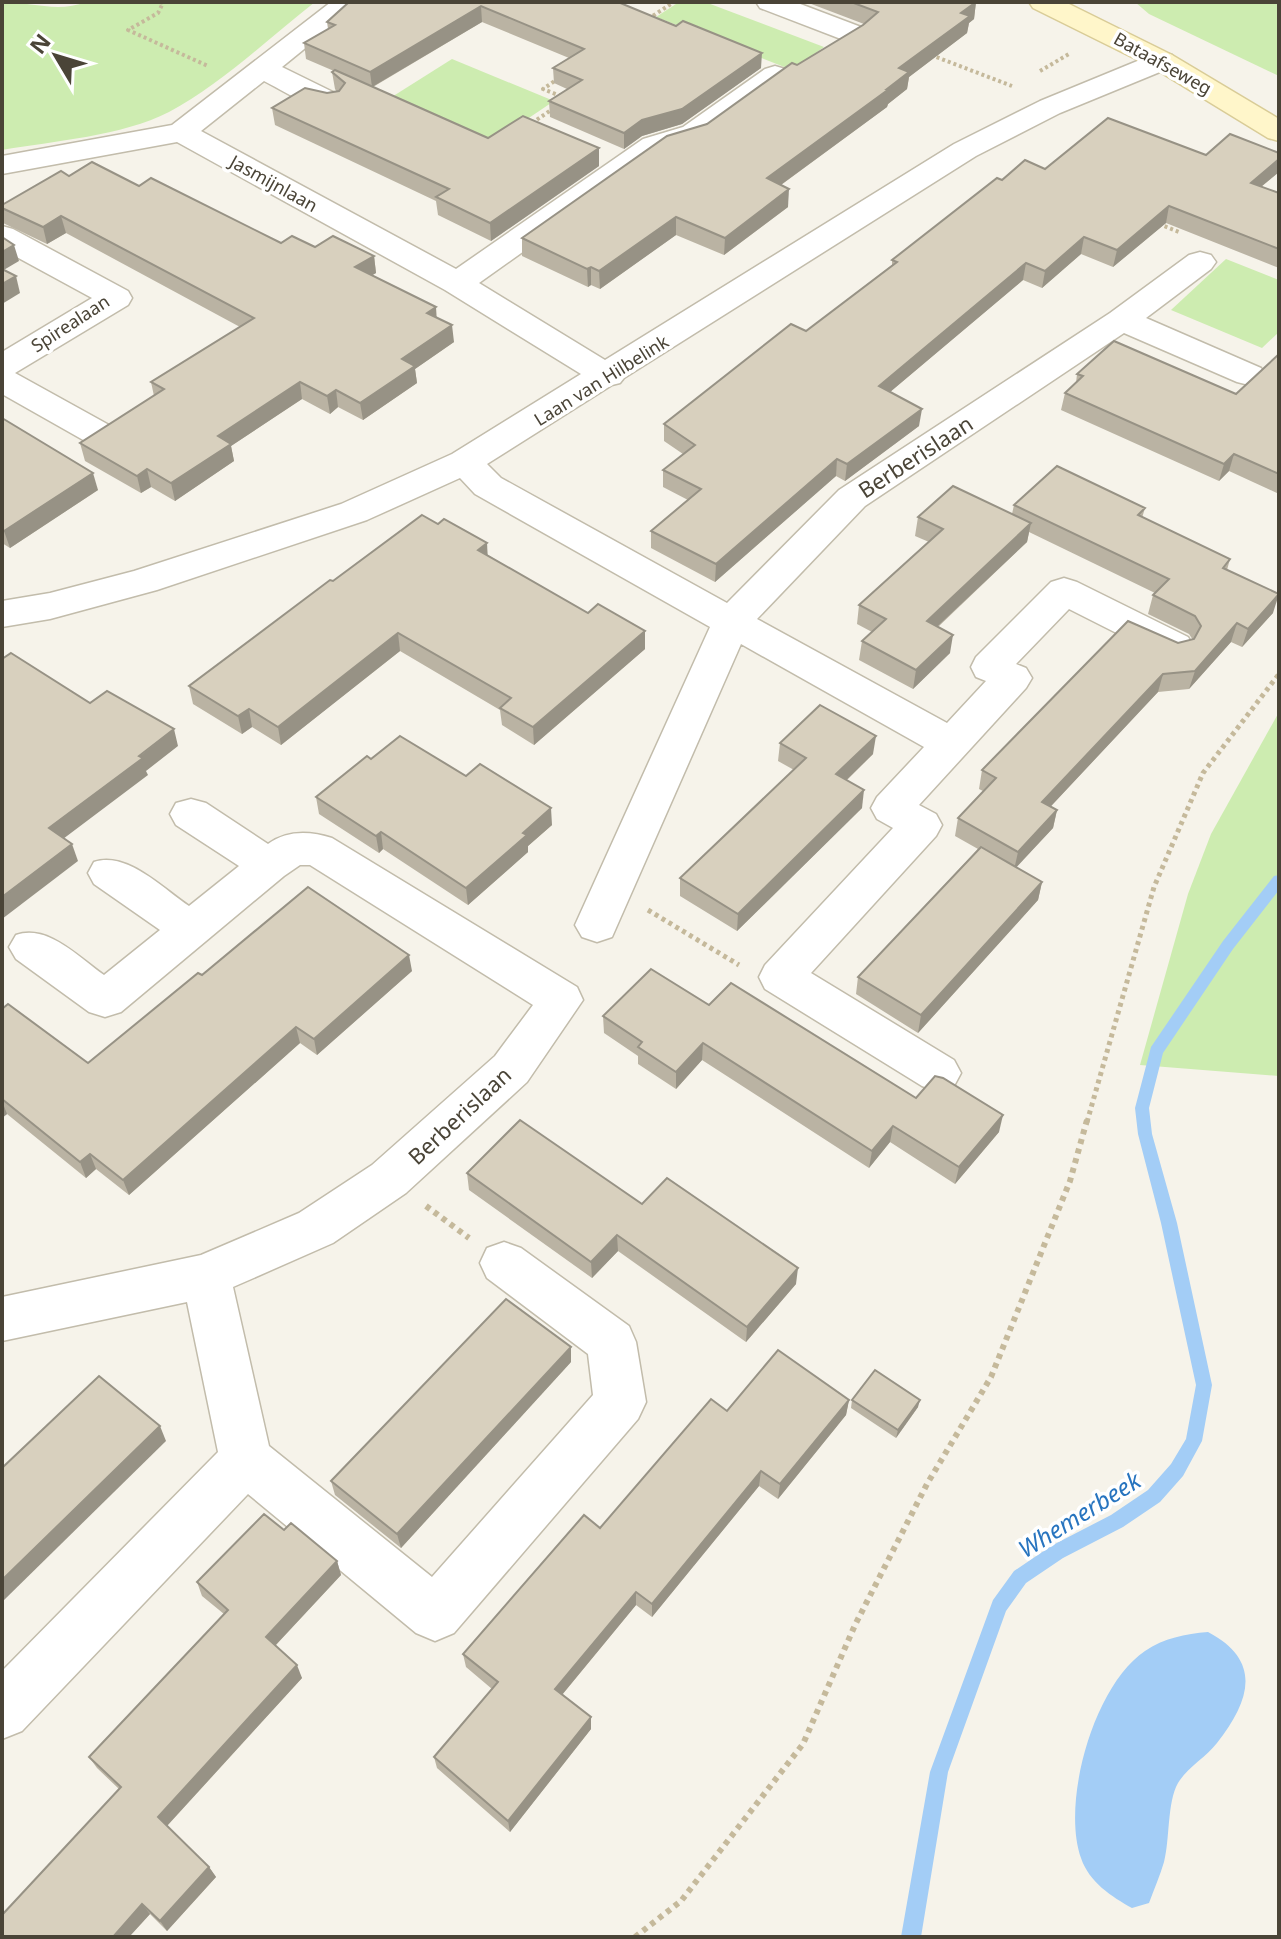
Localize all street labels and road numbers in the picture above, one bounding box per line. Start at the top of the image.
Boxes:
street label: Bataafseweg [1110,26,1216,100]
street label: Jasmijnlaan [224,148,322,217]
street label: Spirealaan [26,289,114,357]
street label: Laan van Hilbelink [529,329,673,431]
street label: Berberislaan [852,408,978,504]
street label: Berberislaan [401,1059,517,1171]

